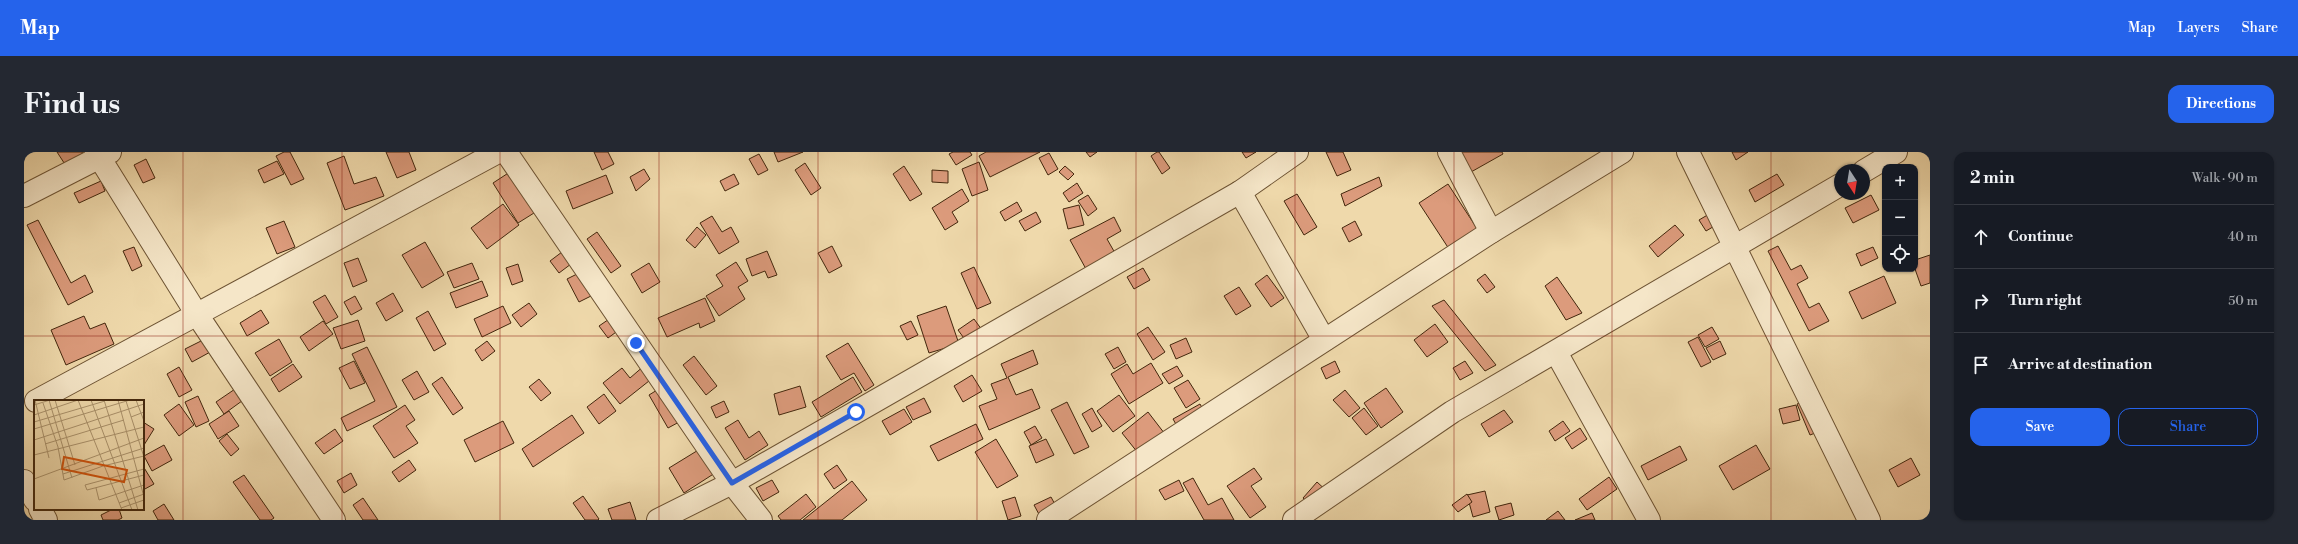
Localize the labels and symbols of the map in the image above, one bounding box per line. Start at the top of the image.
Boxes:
north arrow [1834,164,1870,200]
route end [627,334,645,352]
inset map [34,400,144,510]
route start [847,403,865,421]

